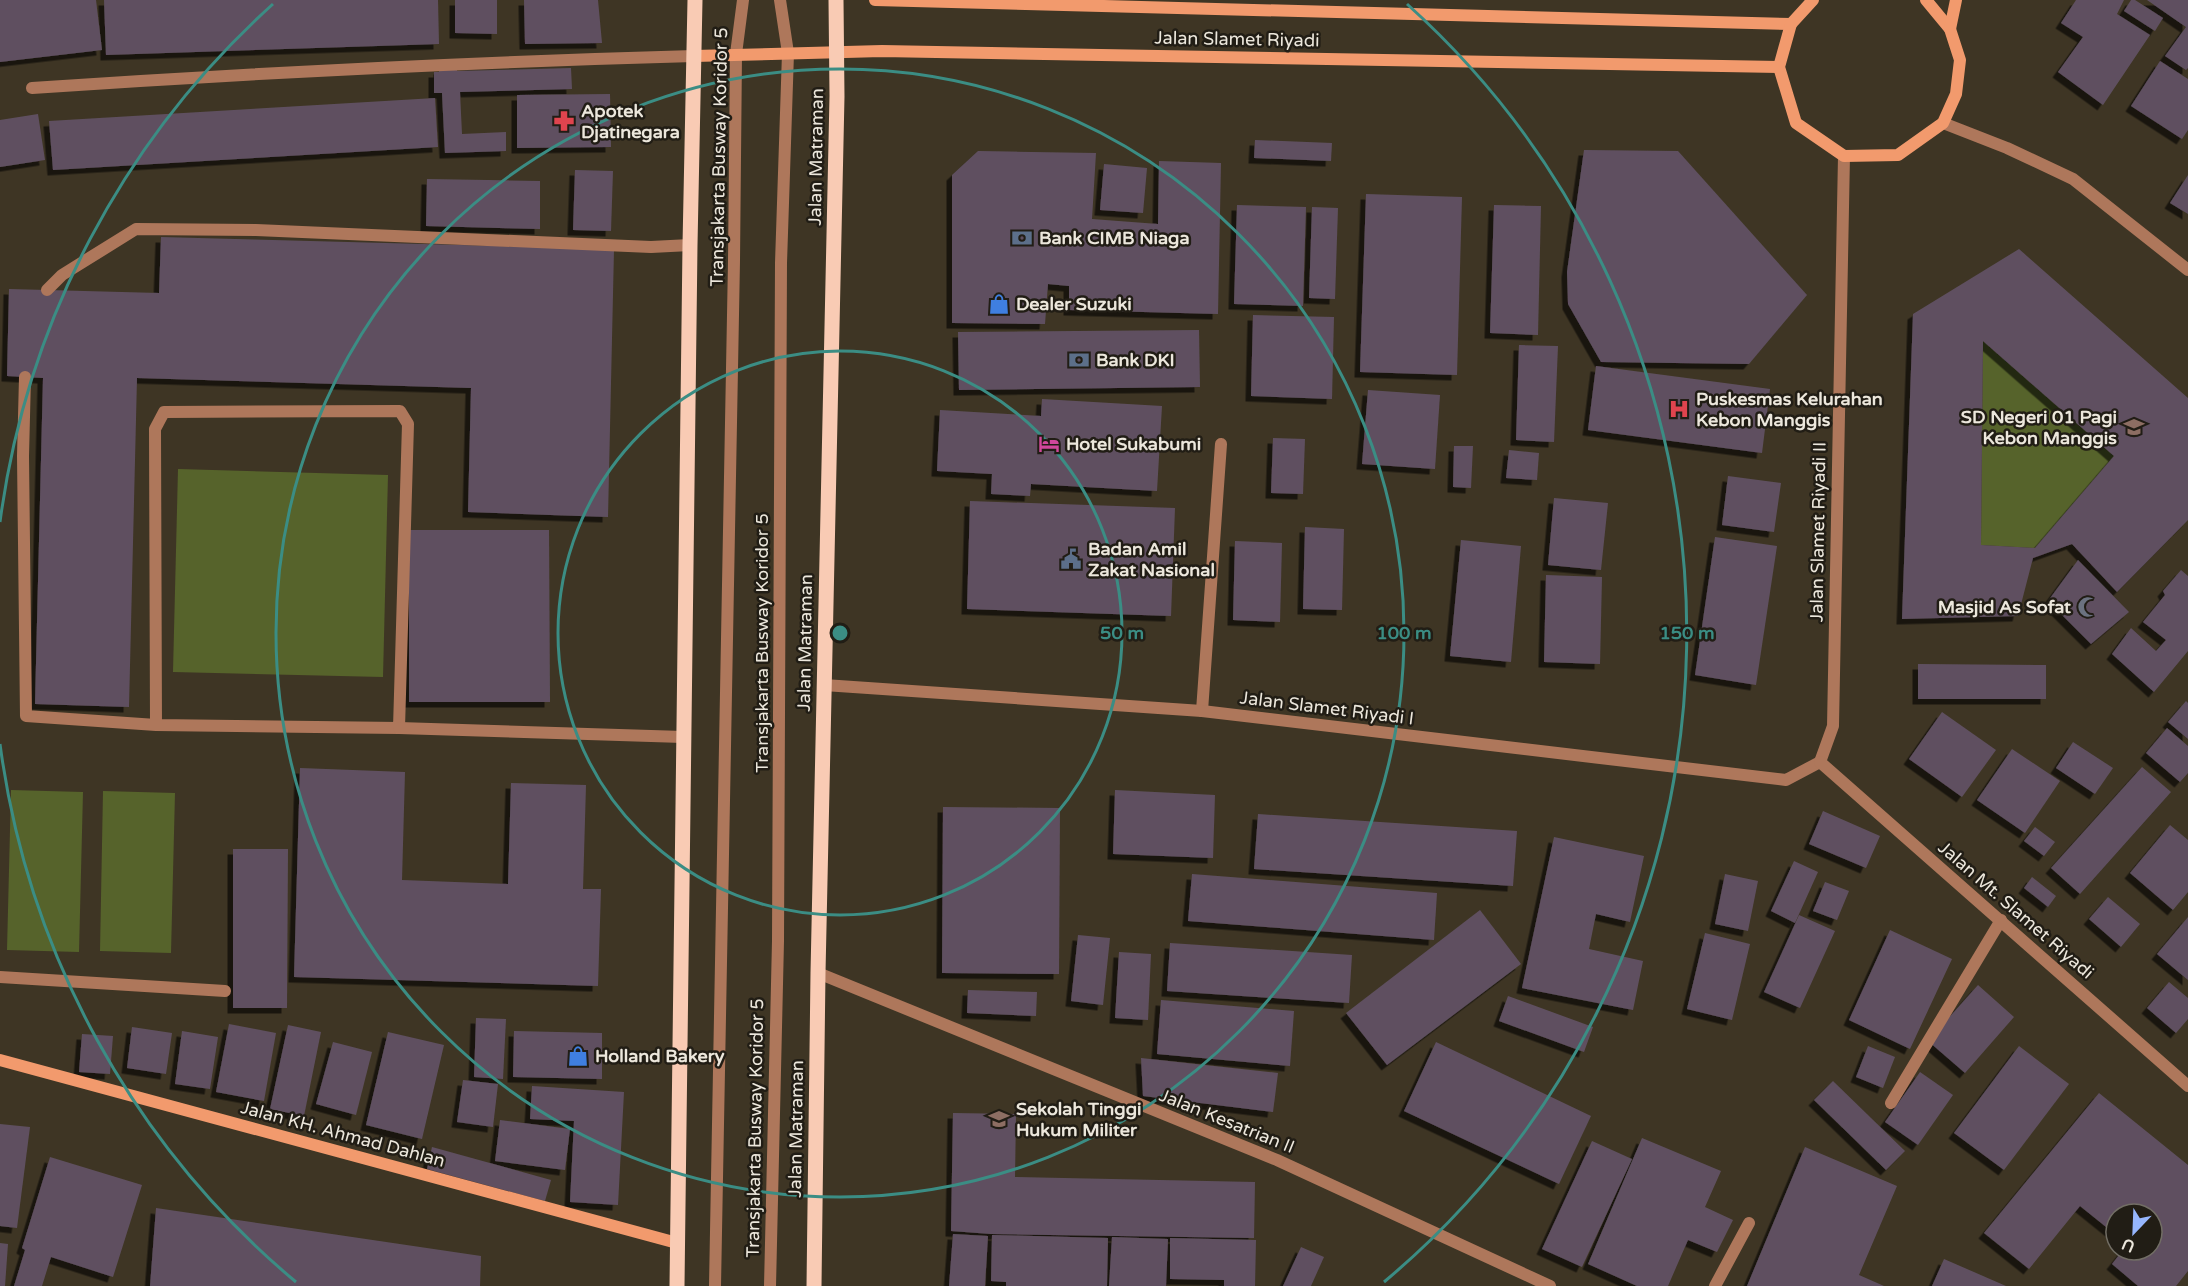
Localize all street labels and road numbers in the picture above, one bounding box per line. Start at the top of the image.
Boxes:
street label: Transjakarta Busway Koridor 5 [706,27,732,287]
street label: Jalan Slamet Riyadi [1154,27,1320,51]
street label: Jalan Matraman [804,88,828,226]
street label: Jalan Slamet Riyadi II [1805,442,1831,622]
street label: Transjakarta Busway Koridor 5 [751,513,773,773]
street label: Jalan Matraman [793,574,817,712]
street label: Jalan Slamet Riyadi I [1239,686,1415,730]
street label: Jalan Mt. Slamet Riyadi [1934,836,2098,984]
street label: Transjakarta Busway Koridor 5 [742,998,768,1258]
street label: Jalan Matraman [784,1060,808,1198]
street label: Jalan Kesatrian II [1156,1084,1298,1158]
street label: Jalan KH. Ahmad Dahlan [238,1096,448,1172]

